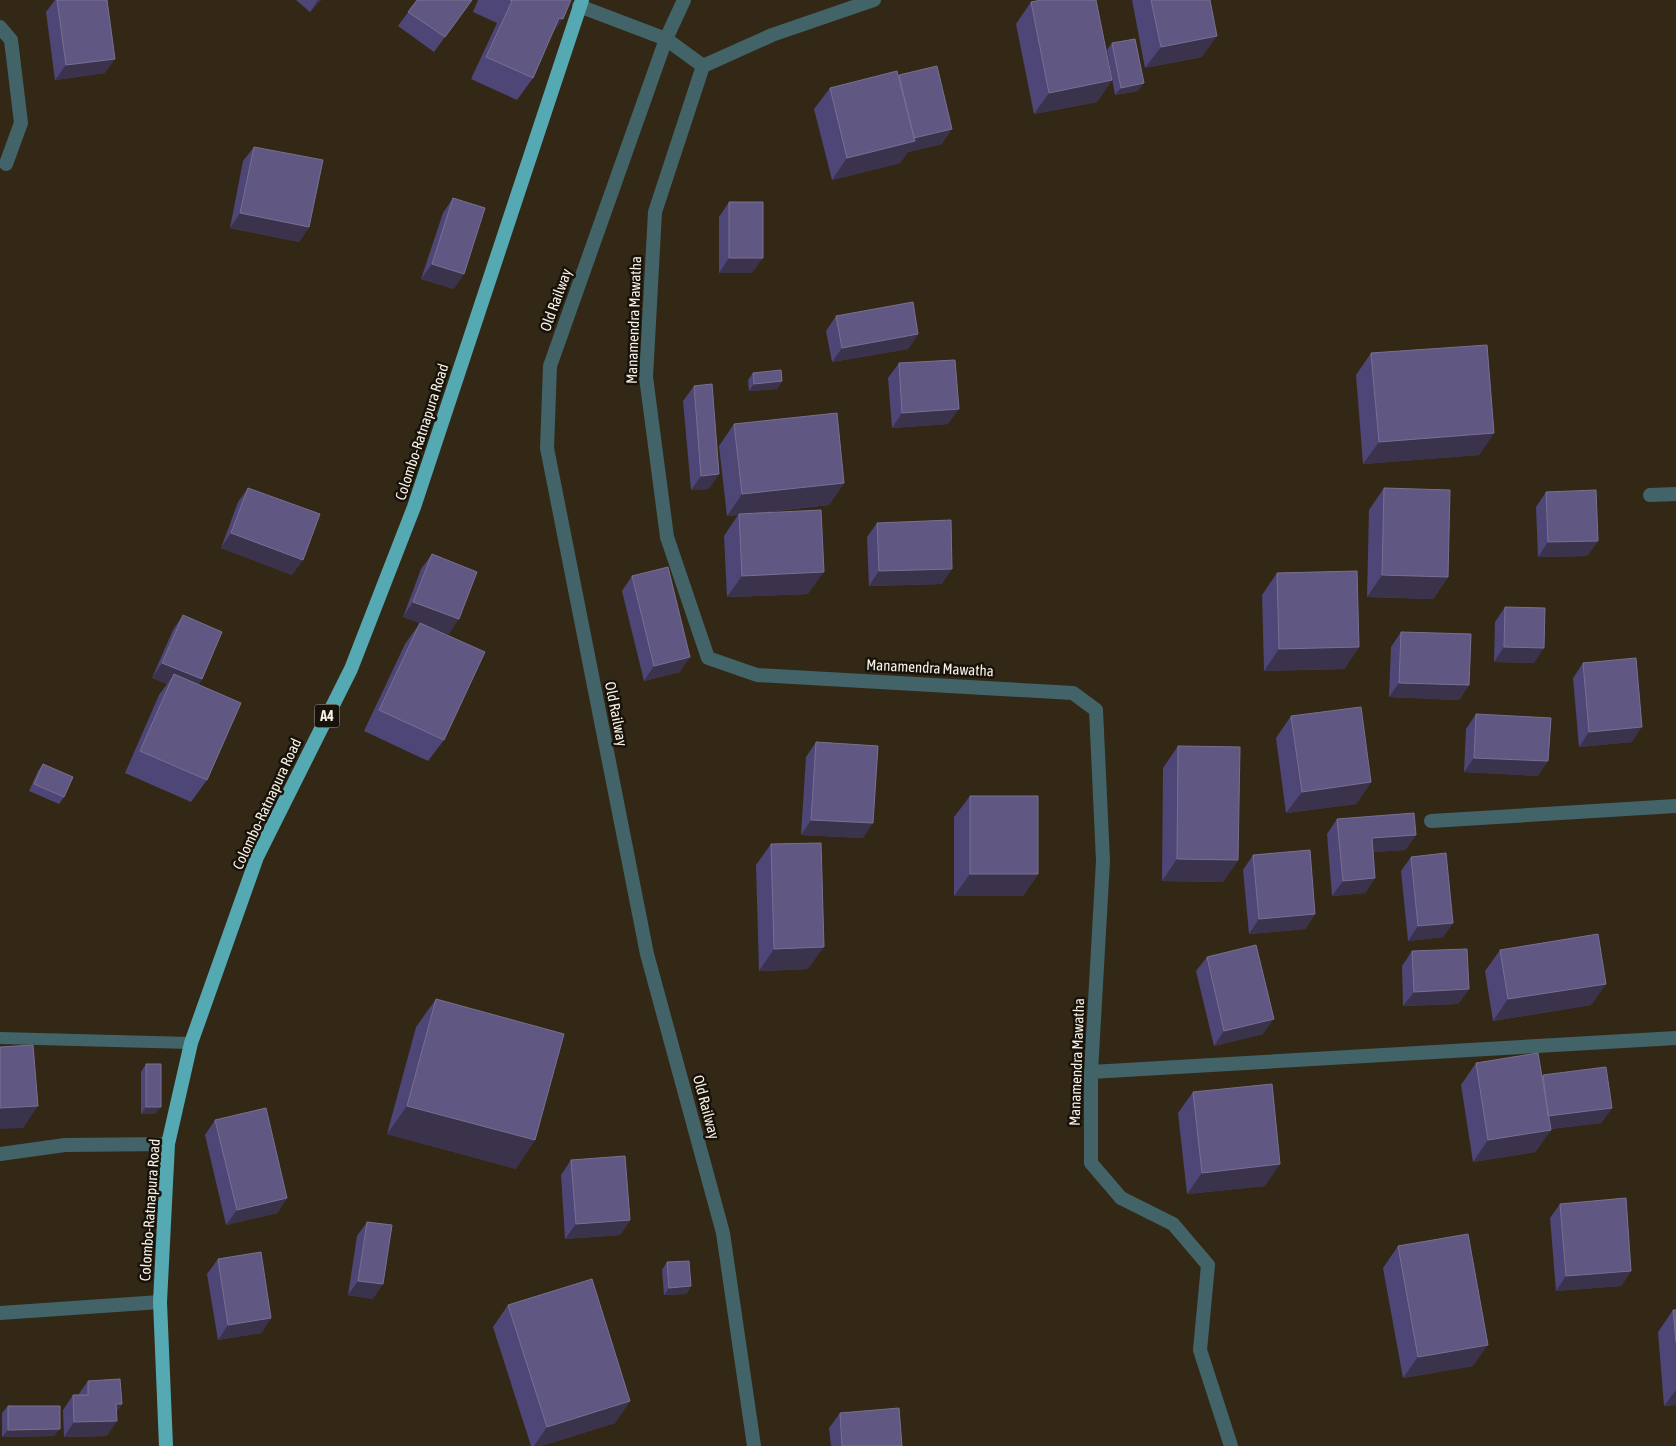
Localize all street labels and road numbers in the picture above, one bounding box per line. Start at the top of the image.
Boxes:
street label: Manamendra Mawatha [623,256,644,384]
street label: Old Railway [536,266,575,333]
street label: Colombo-Ratnapura Road [391,361,452,502]
street label: Manamendra Mawatha [866,656,994,679]
street label: Old Railway [602,680,631,748]
road number: A4 [314,704,340,728]
street label: Colombo-Ratnapura Road [229,736,304,872]
street label: Manamendra Mawatha [1066,998,1087,1126]
street label: Old Railway [690,1073,723,1141]
street label: Colombo-Ratnapura Road [136,1138,163,1282]

